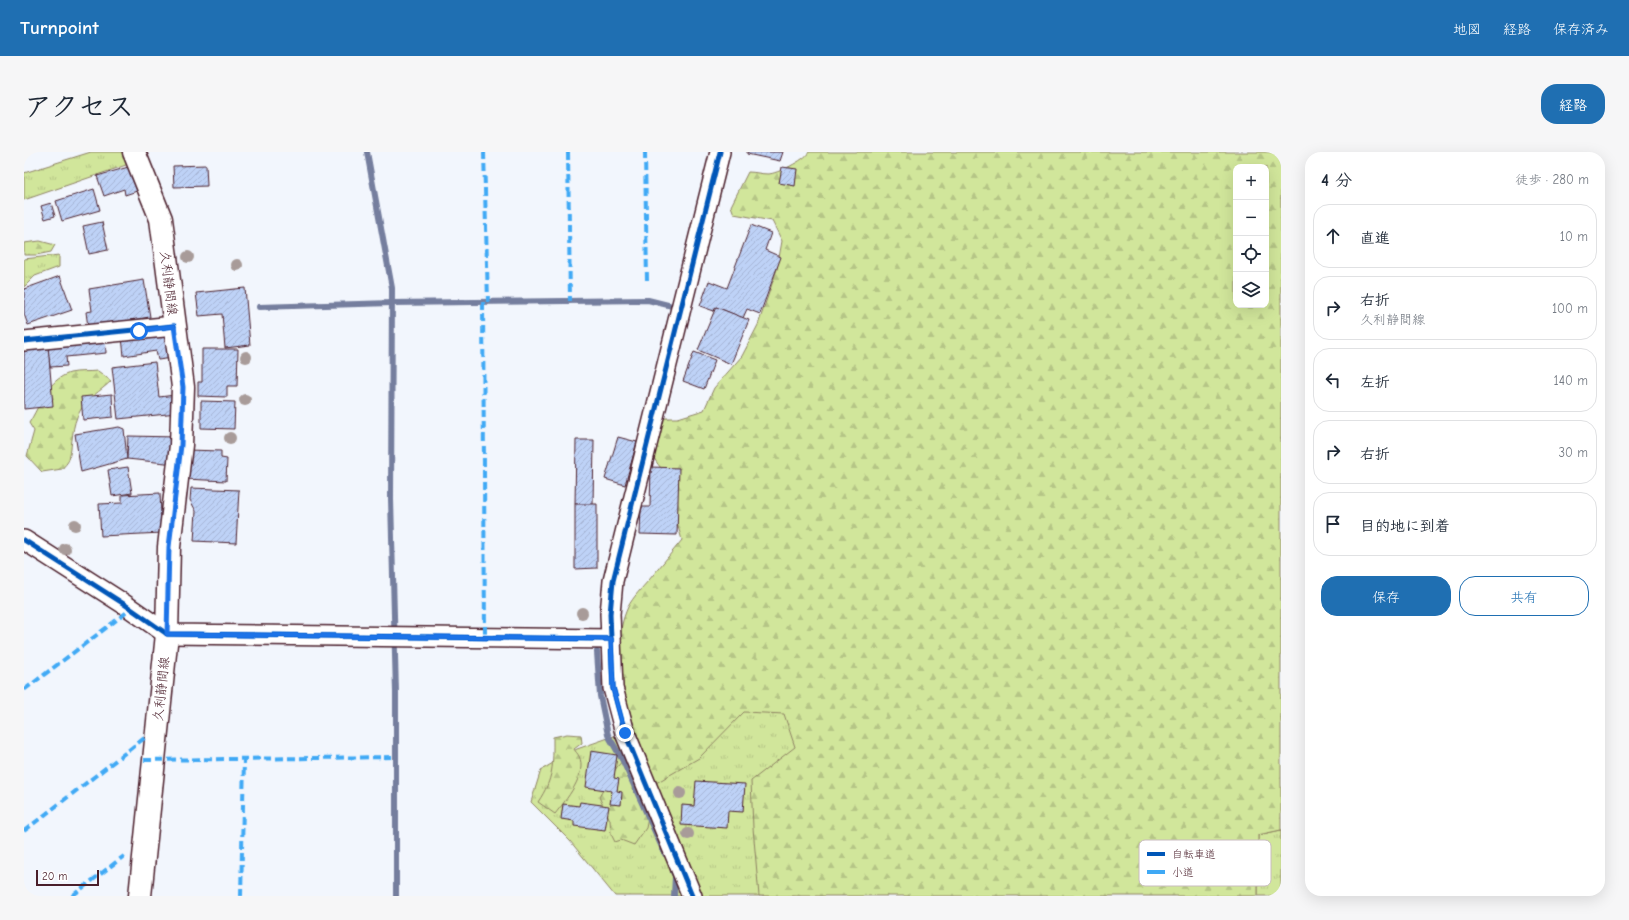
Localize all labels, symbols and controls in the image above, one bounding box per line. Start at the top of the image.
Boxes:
text: Turnpoint [20,17,99,39]
text: 地図 [1453,21,1481,38]
text: 経路 [1503,21,1531,38]
text: 保存済み [1553,21,1609,38]
button: 経路 [1541,84,1605,124]
text: アクセス [24,91,134,123]
map controls [1233,164,1269,308]
button: + [1233,164,1269,200]
text: 4 分 [1321,171,1352,190]
text: 徒歩 · 280 m [1516,172,1589,187]
button: − [1233,200,1269,236]
icon: ahead [1322,225,1344,247]
text: 直進 [1360,229,1390,247]
text: 10 m [1560,229,1588,244]
button: locate [1233,236,1269,272]
street label: 久利静間線 [158,250,181,317]
button: layers [1233,272,1269,308]
text: 右折 [1360,291,1390,309]
icon: right [1322,297,1344,319]
text: 100 m [1552,301,1588,316]
text: 久利静間線 [1360,312,1425,327]
route start [130,322,148,340]
icon: left [1322,369,1344,391]
text: 左折 [1360,373,1390,391]
text: 140 m [1554,373,1588,388]
icon: right [1322,441,1344,463]
text: 右折 [1360,445,1390,463]
text: 30 m [1558,445,1588,460]
icon: arrive [1322,513,1344,535]
text: 目的地に到着 [1360,517,1450,535]
button: 保存 [1321,576,1451,616]
button: 共有 [1459,576,1589,616]
street label: 久利静間線 [150,655,172,722]
route end [616,724,634,742]
legend [1139,840,1271,886]
text: 自転車道 [1172,848,1216,861]
text: 小道 [1172,866,1194,879]
scale bar [36,868,99,887]
text: 20 m [42,870,67,883]

